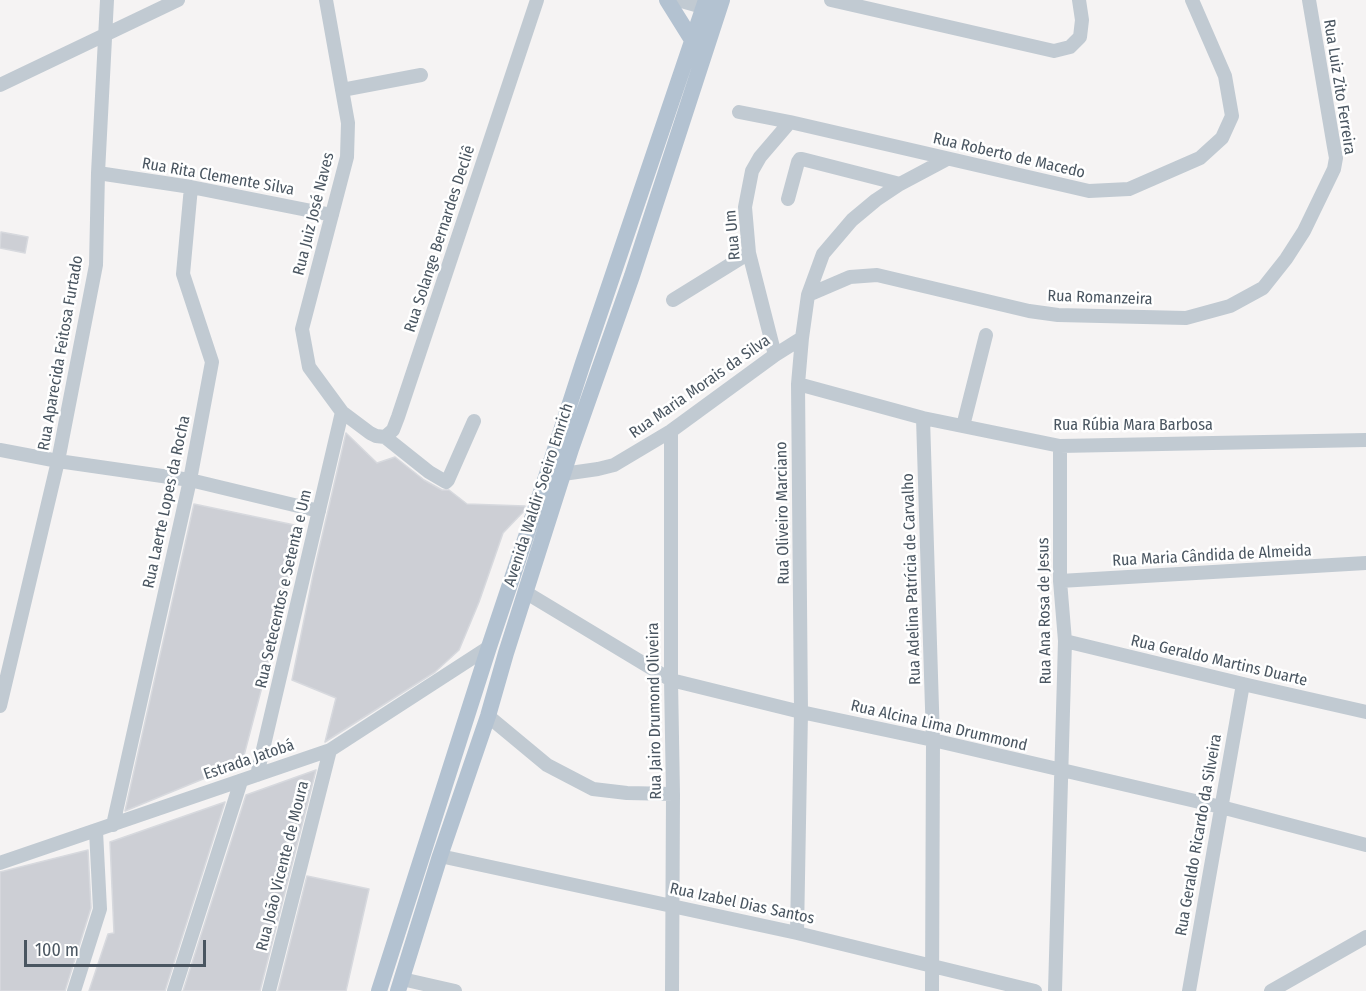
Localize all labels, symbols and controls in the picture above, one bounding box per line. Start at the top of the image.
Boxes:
street label: Rua Luiz Zito Ferreira [1319,18,1359,156]
street label: Rua Roberto de Macedo [931,129,1087,183]
street label: Rua Solange Bernardes Decliê [401,143,479,335]
street label: Rua Juiz José Naves [289,151,339,277]
street label: Rua Rita Clemente Silva [140,154,296,200]
street label: Rua Um [721,209,745,261]
street label: Rua Aparecida Feitosa Furtado [34,254,88,452]
street label: Rua Romanzeira [1047,287,1153,309]
street label: Rua Maria Morais da Silva [626,331,774,443]
street label: Avenida Waldir Soeiro Emrich [500,401,578,589]
street label: Rua Laerte Lopes da Rocha [139,414,195,590]
street label: Rua Rúbia Mara Barbosa [1053,416,1213,436]
street label: Rua Oliveiro Marciano [772,441,794,585]
street label: Rua Adelina Patrícia de Carvalho [899,473,925,685]
street label: Rua Setecentos e Setenta e Um [252,488,316,690]
street label: Rua Ana Rosa de Jesus [1034,537,1056,685]
street label: Rua Maria Cândida de Almeida [1112,541,1312,571]
street label: Rua Jairo Drumond Oliveira [644,622,666,800]
street label: Rua Geraldo Martins Duarte [1129,631,1309,691]
street label: Rua Alcina Lima Drummond [849,696,1029,756]
street label: Rua Geraldo Ricardo da Silveira [1172,733,1226,937]
street label: Estrada Jatobá [201,736,297,784]
street label: Rua João Vicente de Moura [253,779,313,953]
street label: Rua Izabel Dias Santos [668,879,816,929]
scale bar [27,928,208,966]
text: 100 m [35,939,79,961]

